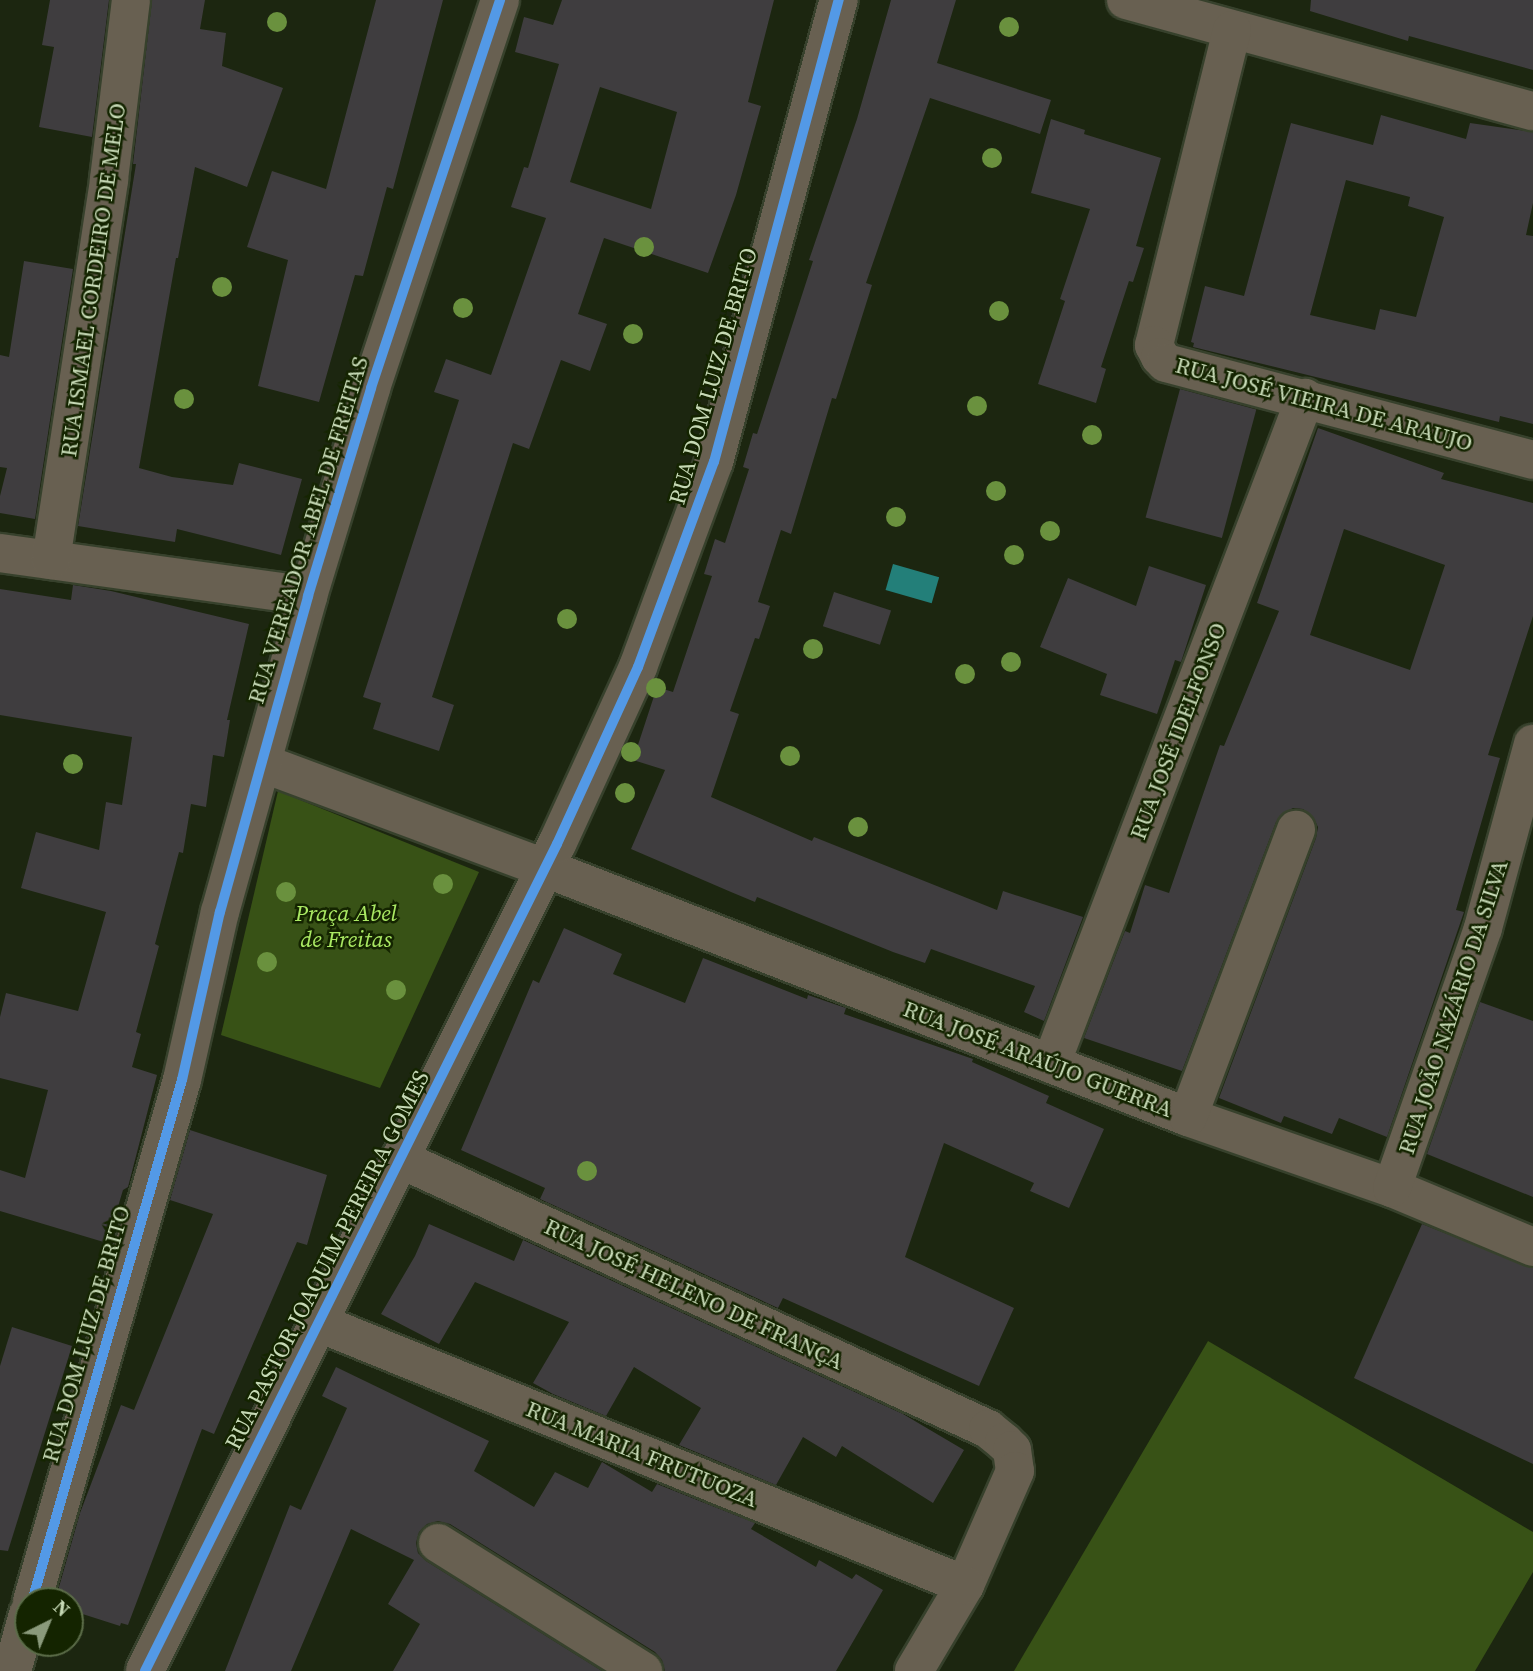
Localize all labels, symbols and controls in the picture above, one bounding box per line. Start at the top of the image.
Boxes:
street label: RUA ISMAEL CORDEIRO DE MELO [54,101,132,459]
street label: RUA DOM LUIZ DE BRITO [663,244,763,508]
street label: RUA JOSÉ VIEIRA DE ARAUJO [1172,351,1476,457]
street label: RUA VEREADOR ABEL DE FREITAS [242,353,374,707]
street label: RUA JOSÉ IDELFONSO [1124,619,1232,843]
street label: RUA JOÃO NAZÁRIO DA SILVA [1392,856,1514,1158]
park label: Praça Abel de Freitas [295,899,397,953]
street label: RUA JOSÉ ARAÚJO GUERRA [899,995,1177,1123]
street label: RUA PASTOR JOAQUIM PEREIRA GOMES [219,1066,435,1454]
street label: RUA DOM LUIZ DE BRITO [36,1202,136,1466]
street label: RUA JOSÉ HELENO DE FRANÇA [540,1212,848,1376]
street label: RUA MARIA FRUTUOZA [522,1395,762,1513]
north arrow [14,1587,84,1657]
text: N [48,1594,76,1622]

